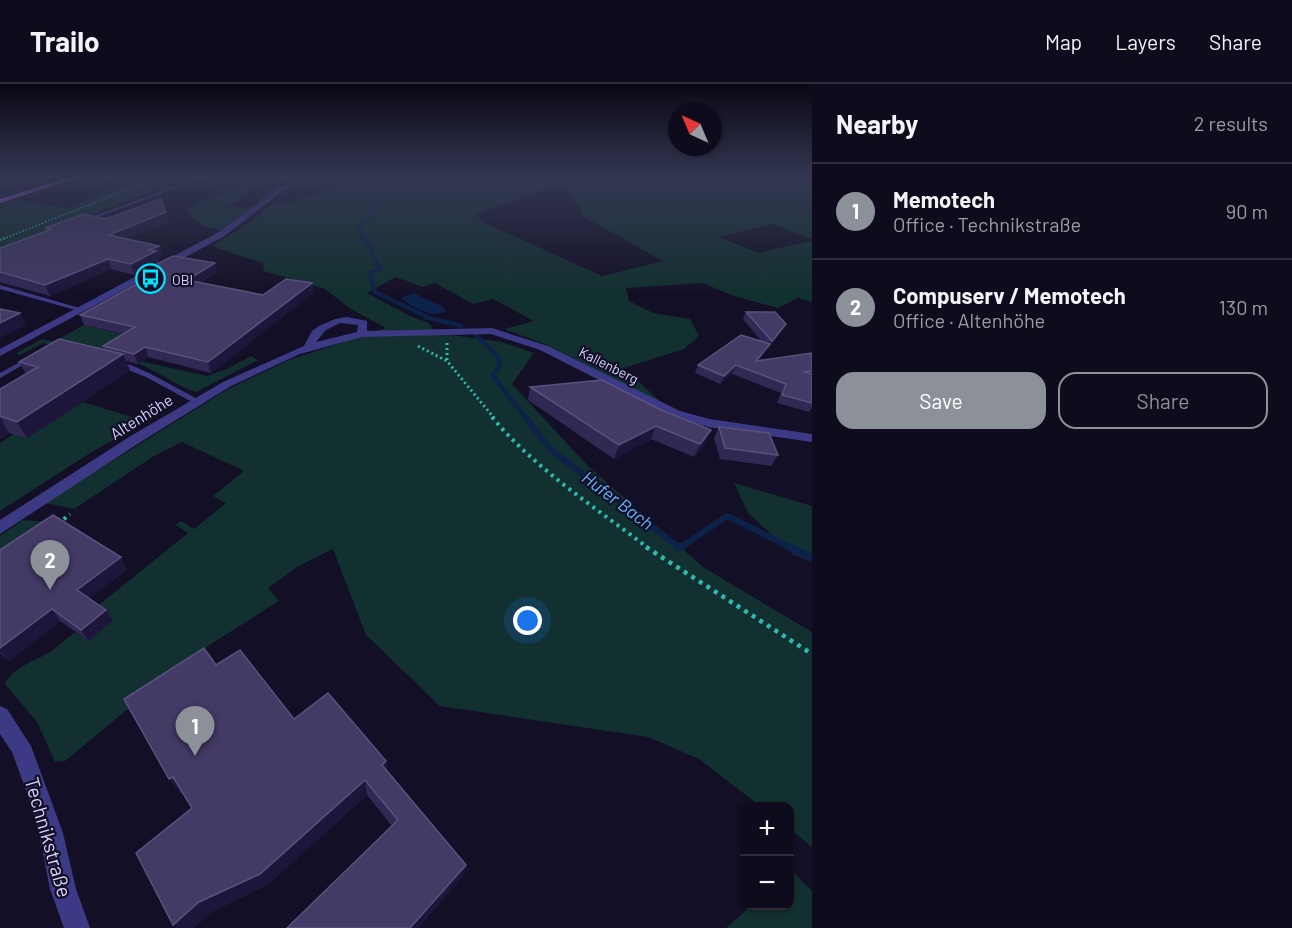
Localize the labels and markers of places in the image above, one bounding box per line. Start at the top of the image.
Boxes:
bus stop icon: OBI [135,263,167,295]
place label: OBI [172,271,193,288]
pin: 2 [31,540,70,590]
pin: 1 [176,706,214,756]

